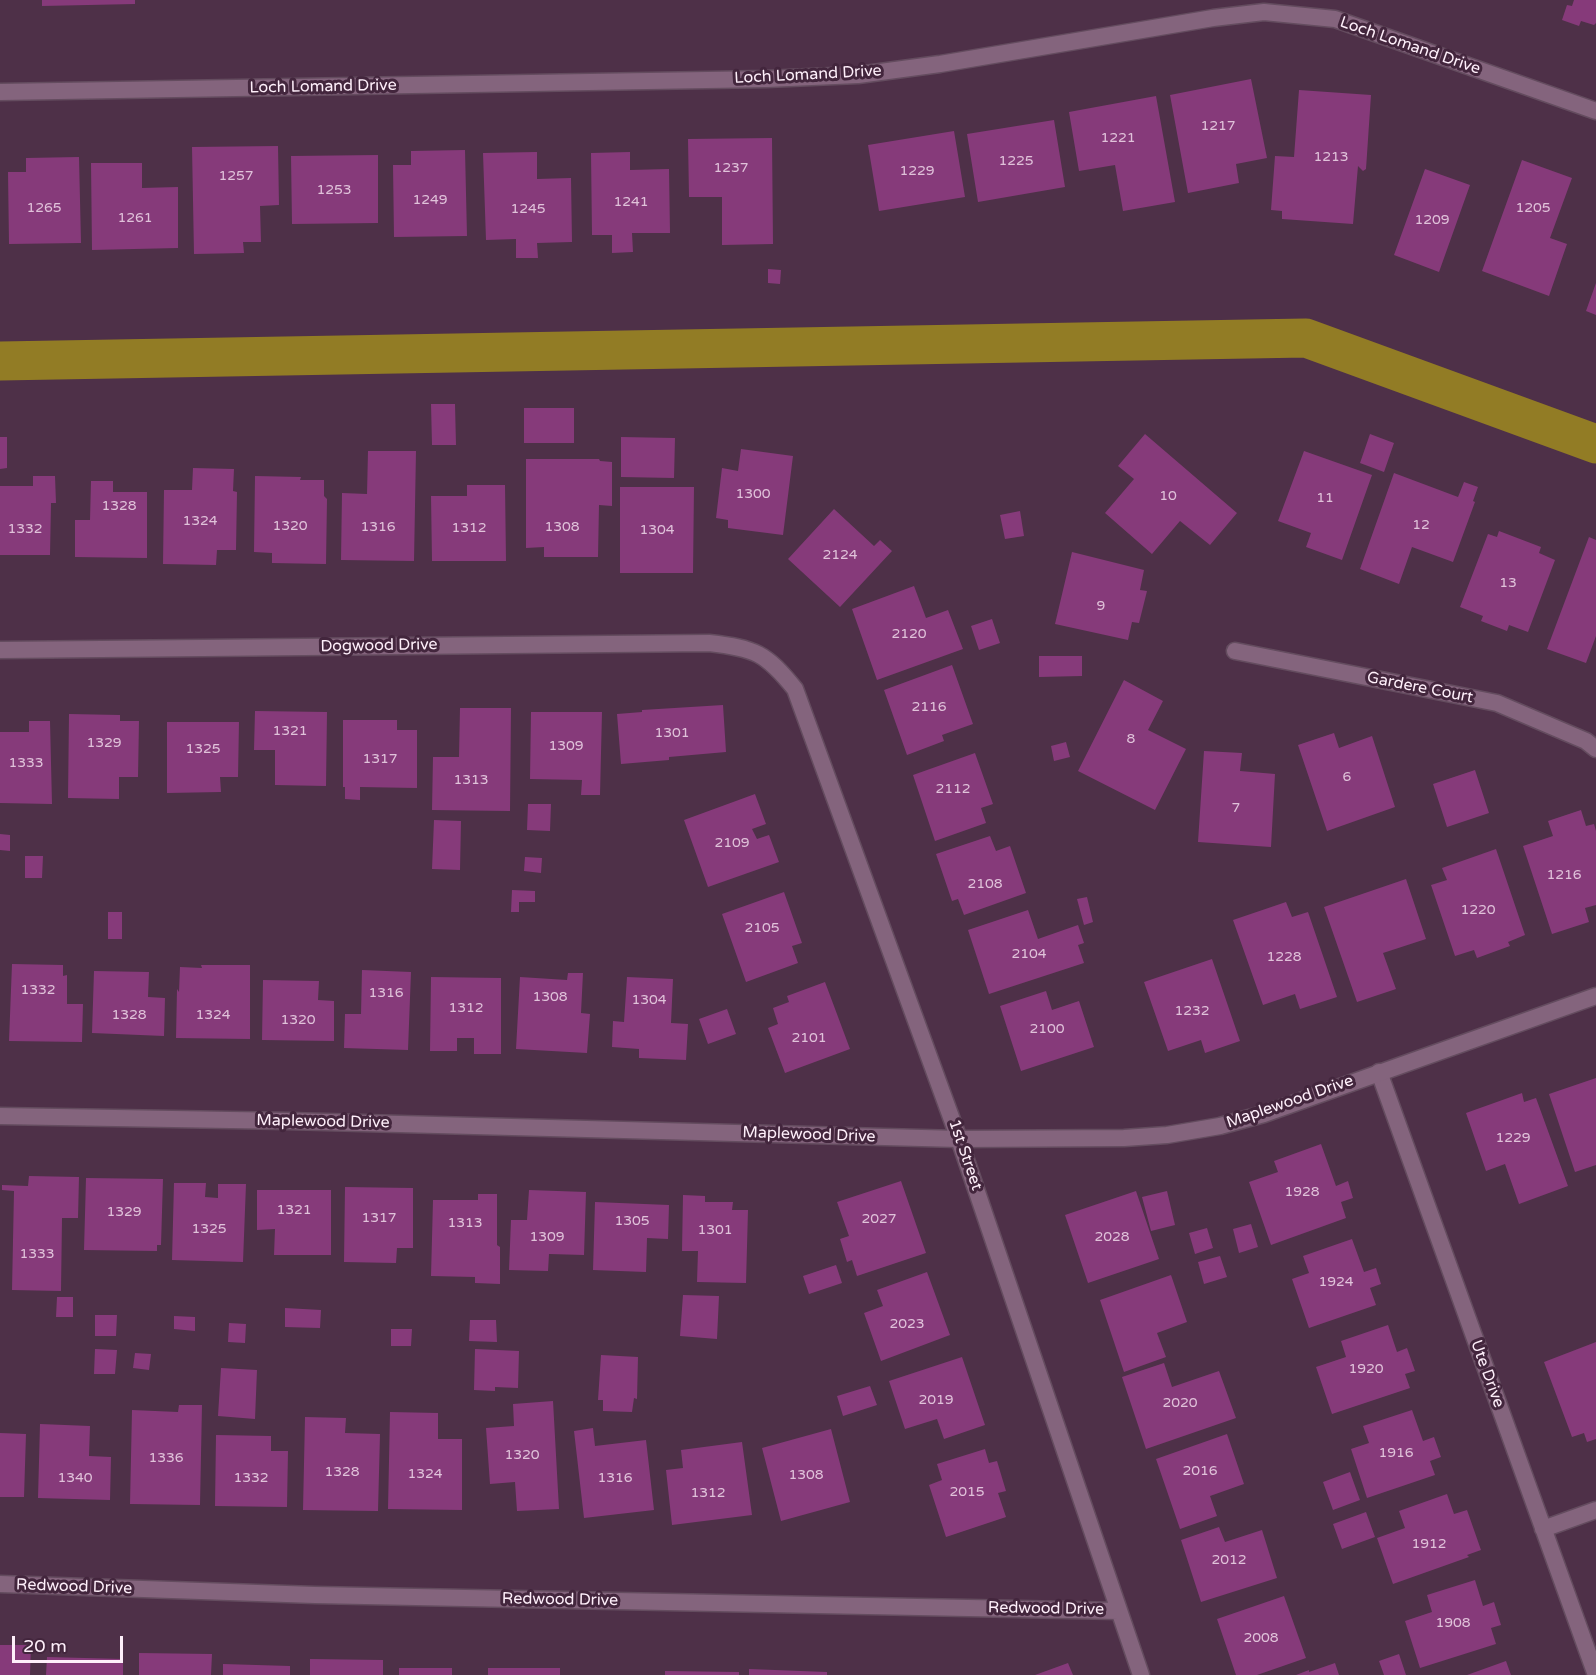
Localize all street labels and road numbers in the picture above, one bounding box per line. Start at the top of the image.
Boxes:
street label: Loch Lomand Drive [1337,13,1483,79]
street label: Loch Lomand Drive [734,62,882,88]
street label: Loch Lomand Drive [249,76,397,98]
street label: Dogwood Drive [320,635,438,657]
street label: Gardere Court [1365,668,1475,708]
street label: Maplewood Drive [1224,1071,1356,1133]
street label: Maplewood Drive [256,1111,390,1133]
street label: 1st Street [944,1117,986,1193]
street label: Maplewood Drive [742,1123,876,1147]
street label: Ute Drive [1466,1338,1508,1410]
street label: Redwood Drive [16,1575,132,1599]
street label: Redwood Drive [502,1589,618,1611]
street label: Redwood Drive [988,1598,1104,1620]

